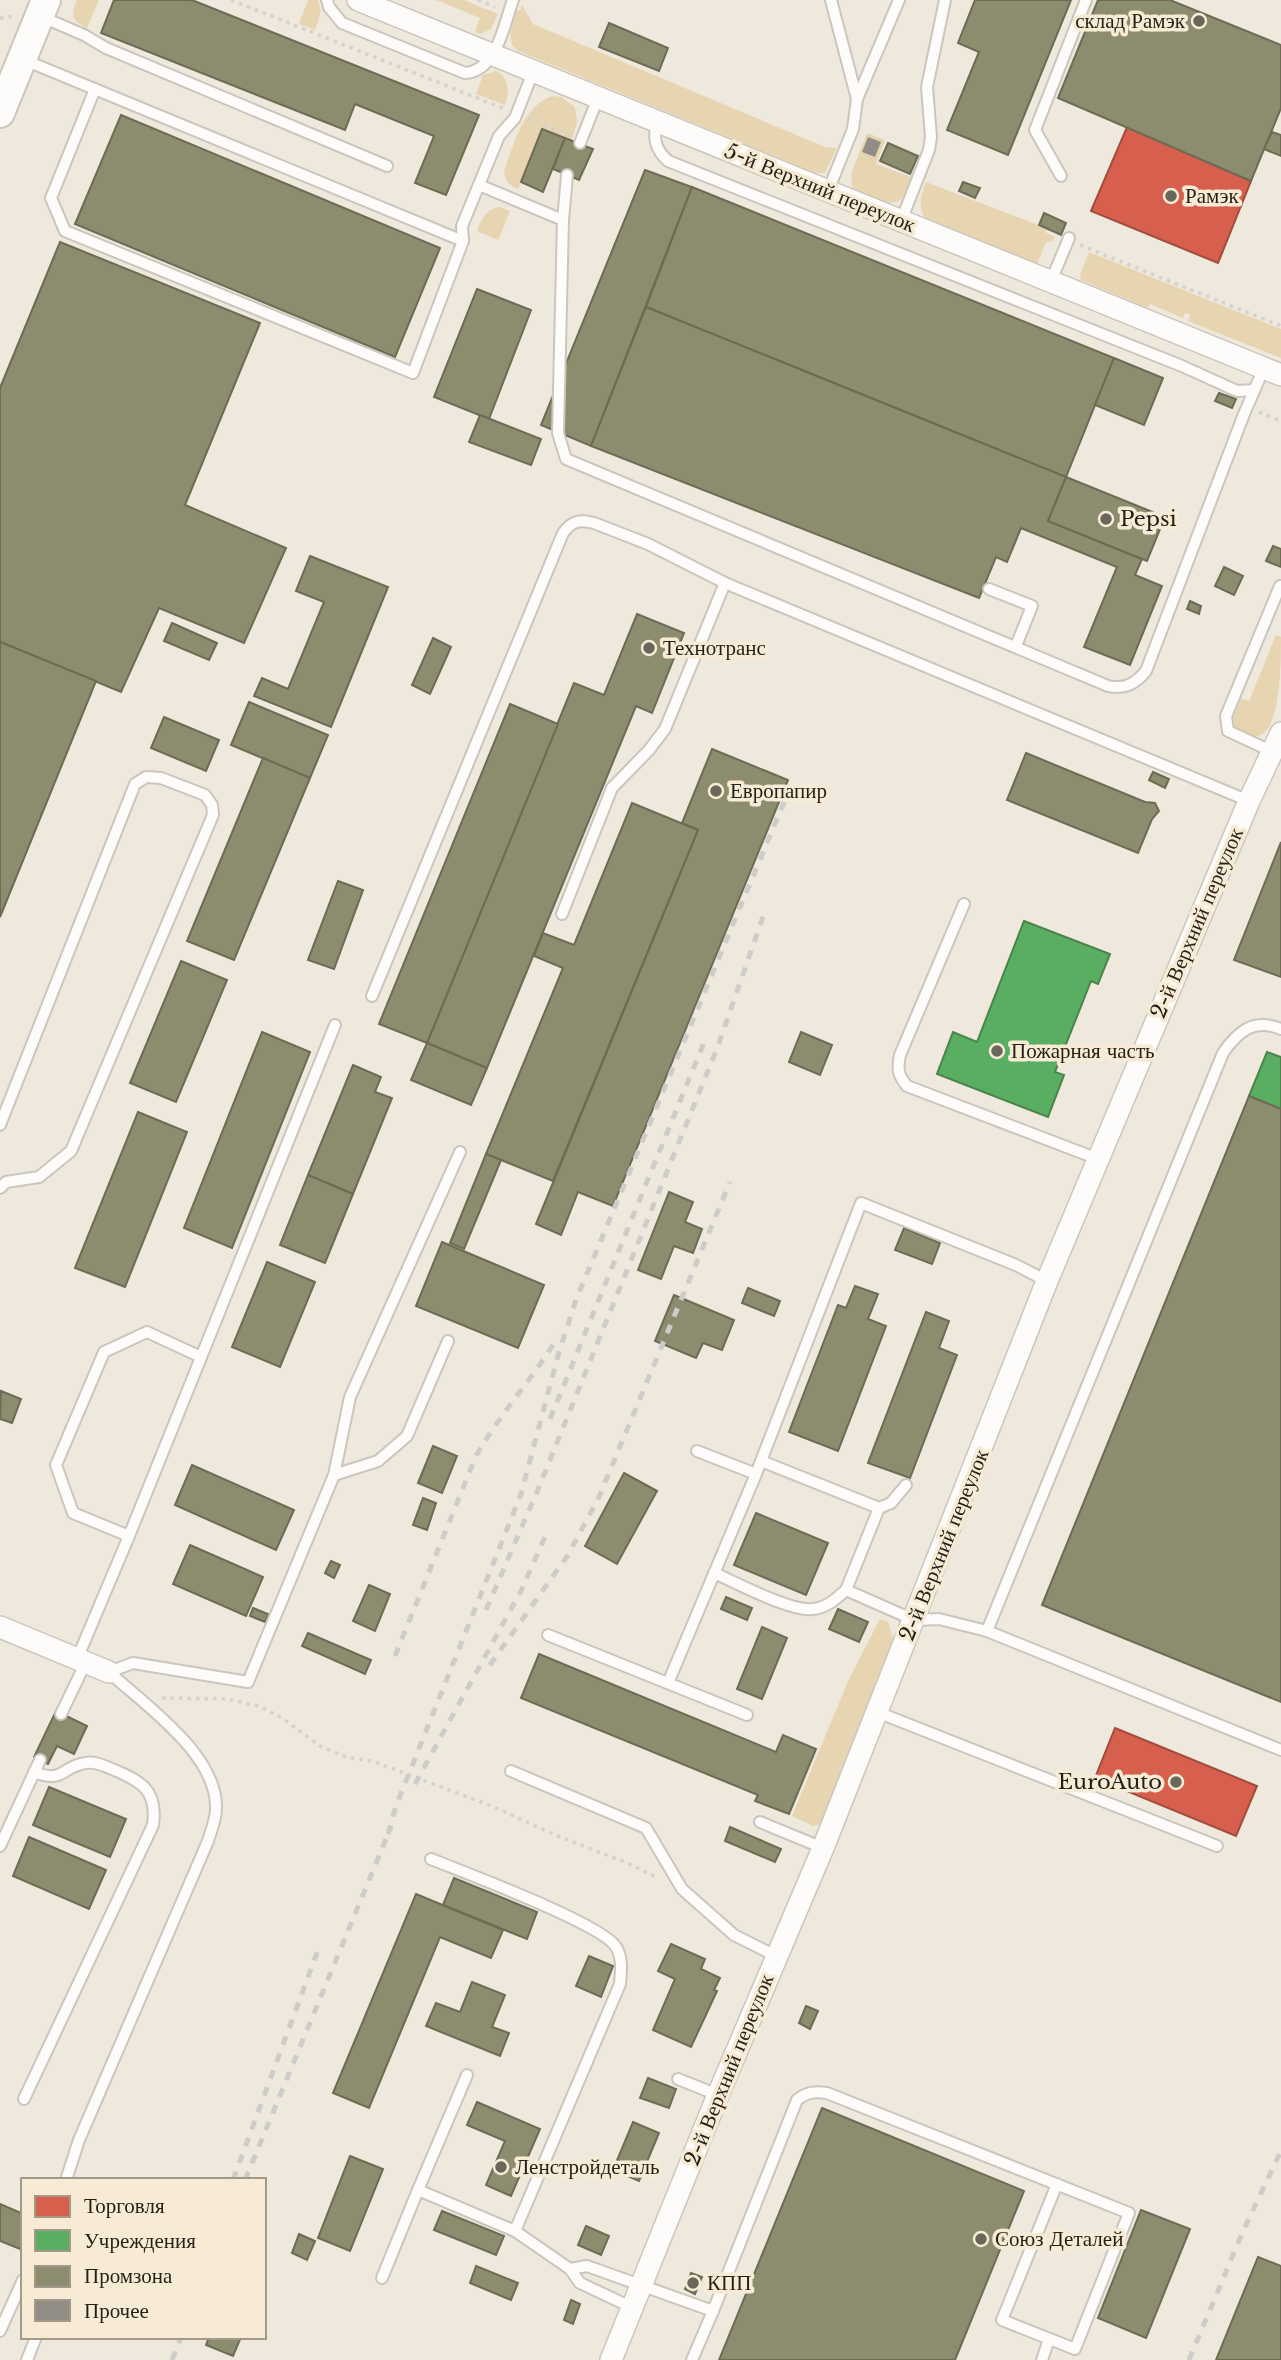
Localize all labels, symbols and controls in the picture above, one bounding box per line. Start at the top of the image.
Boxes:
place label: склад Рамэк [1075,8,1186,34]
marker: склад Рамэк [1191,13,1207,29]
street label: 5-й Верхний переулок [721,138,920,238]
place label: Рамэк [1185,183,1240,209]
marker: Рамэк [1163,188,1179,204]
place label: Pepsi [1120,506,1177,532]
marker: Pepsi [1098,511,1114,527]
place label: Технотранс [663,635,766,661]
marker: Технотранс [641,640,657,656]
place label: Европапир [730,778,827,804]
marker: Европапир [708,783,724,799]
street label: 2-й Верхний переулок [1145,823,1249,1022]
place label: Пожарная часть [1011,1038,1155,1064]
marker: Пожарная часть [989,1043,1005,1059]
street label: 2-й Верхний переулок [894,1445,995,1645]
place label: EuroAuto [1058,1769,1162,1795]
marker: EuroAuto [1168,1774,1184,1790]
street label: 2-й Верхний переулок [679,1970,780,2170]
place label: Ленстройдеталь [515,2154,660,2180]
marker: Ленстройдеталь [493,2159,509,2175]
legend [21,2178,266,2339]
text: Торговля [84,2193,165,2219]
place label: Союз Деталей [995,2226,1123,2252]
text: Учреждения [84,2228,196,2254]
marker: Союз Деталей [973,2231,989,2247]
text: Промзона [84,2263,173,2289]
place label: КПП [707,2270,751,2296]
marker: КПП [685,2275,701,2291]
text: Прочее [84,2298,149,2324]

